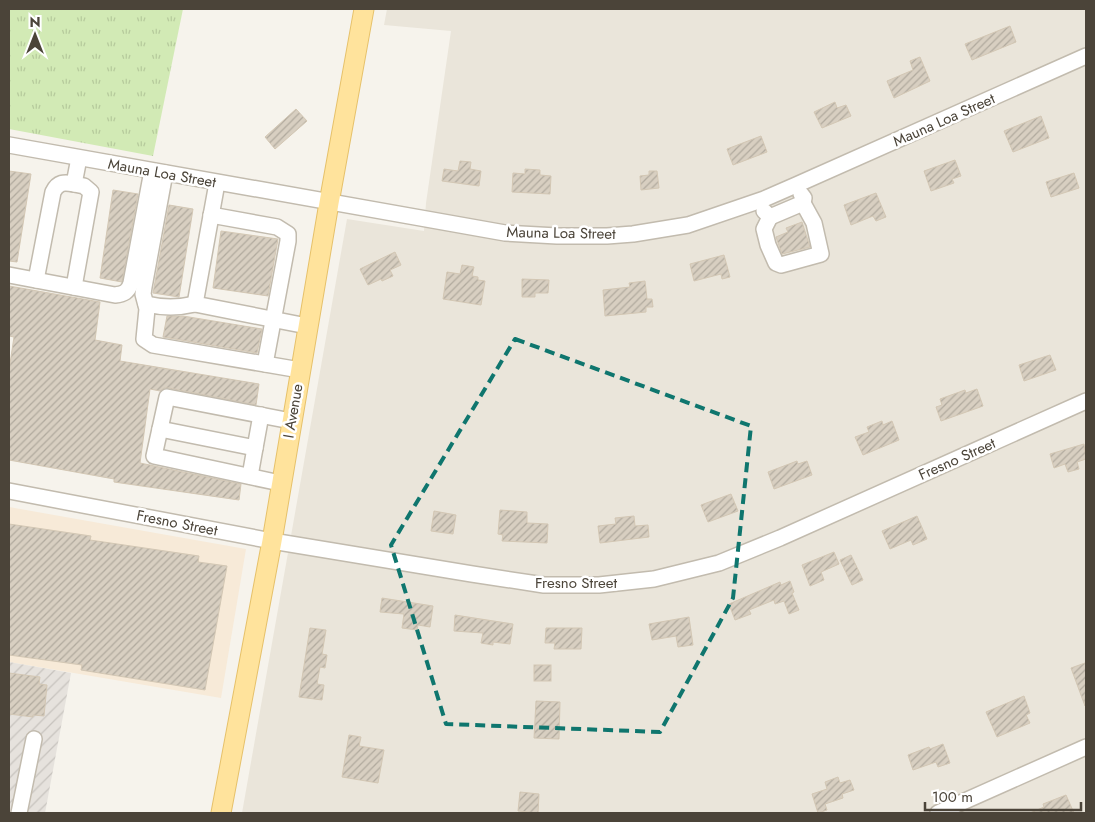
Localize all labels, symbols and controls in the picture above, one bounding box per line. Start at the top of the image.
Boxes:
north arrow [10,10,60,60]
text: N [29,12,41,32]
street label: Mauna Loa Street [890,88,999,152]
street label: Mauna Loa Street [106,153,218,193]
street label: Mauna Loa Street [506,221,616,245]
street label: I Avenue [277,382,309,440]
street label: Fresno Street [915,432,999,486]
street label: Fresno Street [135,504,220,542]
street label: Fresno Street [535,572,618,594]
scale bar [925,780,1081,812]
text: 100 m [932,786,973,808]

